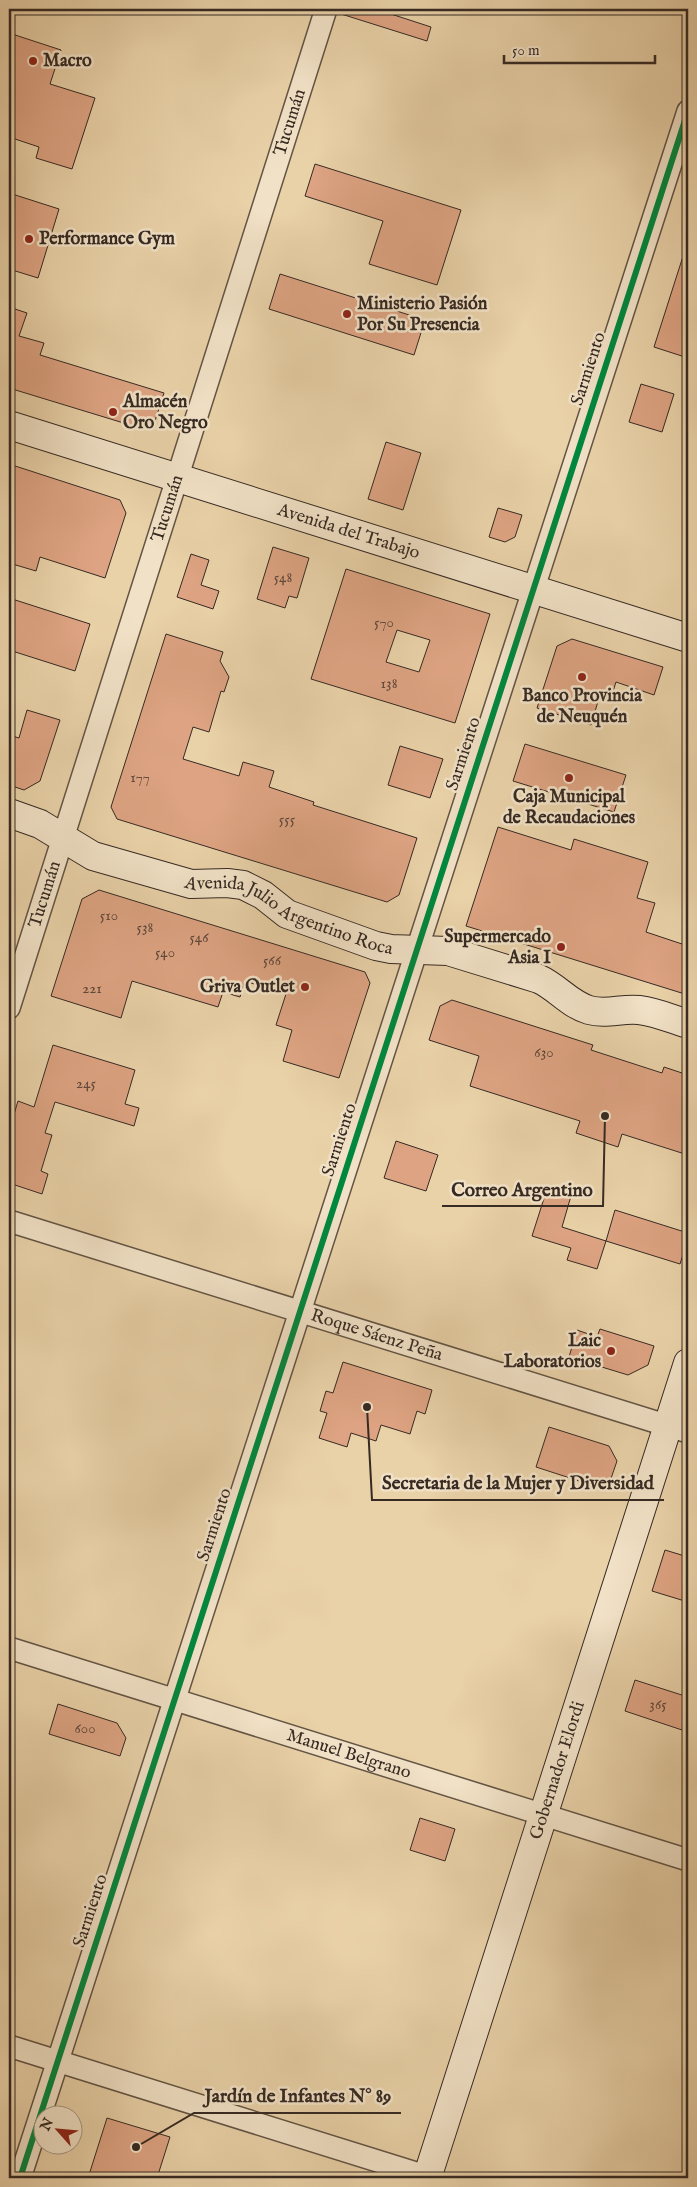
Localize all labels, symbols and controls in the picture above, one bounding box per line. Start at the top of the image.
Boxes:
scale bar [504,32,656,64]
text: 50 m [512,41,540,60]
place label: Macro [43,50,92,73]
marker: Macro [27,55,39,67]
street label: Tucumán [269,86,312,159]
place label: Performance Gym [39,228,175,251]
marker: Performance Gym [23,233,35,245]
place label: Ministerio Pasión Por Su Presencia [357,293,488,337]
marker: Ministerio Pasión Por Su Presencia [341,308,353,320]
street label: Sarmiento [566,329,612,409]
place label: Almacén Oro Negro [122,391,208,435]
marker: Almacén Oro Negro [107,406,119,418]
street label: Tucumán [146,472,189,545]
street label: Avenida del Trabajo [274,498,423,565]
house number: 548 [274,568,292,587]
house number: 570 [374,613,394,632]
marker: Banco Provincia de Neuquén [576,671,588,683]
house number: 138 [380,674,398,693]
place label: Banco Provincia de Neuquén [522,685,643,729]
street label: Sarmiento [441,714,487,794]
house number: 177 [130,768,150,787]
marker: Caja Municipal de Recaudaciones [563,772,575,784]
place label: Caja Municipal de Recaudaciones [503,786,636,830]
house number: 555 [279,810,296,829]
street label: Tucumán [24,858,67,931]
street label: Avenida Julio Argentino Roca [181,871,395,961]
house number: 510 [100,906,118,925]
house number: 538 [137,918,154,937]
place label: Supermercado Asia I [444,926,551,970]
house number: 546 [189,928,209,947]
marker: Supermercado Asia I [555,941,567,953]
house number: 540 [155,943,175,962]
house number: 566 [263,951,282,970]
place label: Griva Outlet [200,976,296,999]
house number: 221 [82,979,102,998]
marker: Griva Outlet [299,981,311,993]
house number: 630 [534,1043,554,1062]
house number: 245 [76,1074,96,1093]
street label: Sarmiento [317,1100,363,1180]
callout: Correo Argentino [442,1172,603,1206]
text: Correo Argentino [451,1179,593,1203]
street label: Roque Sáenz Peña [308,1304,446,1367]
place label: Laic Laboratorios [504,1330,602,1374]
marker: Laic Laboratorios [605,1345,617,1357]
callout: Secretaria de la Mujer y Diversidad [372,1466,664,1500]
text: Secretaria de la Mujer y Diversidad [382,1472,655,1496]
street label: Sarmiento [192,1485,238,1565]
house number: 365 [649,1695,667,1714]
street label: Gobernador Elordi [525,1698,590,1842]
house number: 600 [74,1719,96,1738]
street label: Manuel Belgrano [284,1724,414,1784]
street label: Sarmiento [68,1871,114,1951]
callout: Jardín de Infantes N° 89 [194,2079,401,2113]
text: Jardín de Infantes N° 89 [202,2085,391,2109]
north arrow [32,2104,82,2154]
text: N [36,2115,58,2135]

